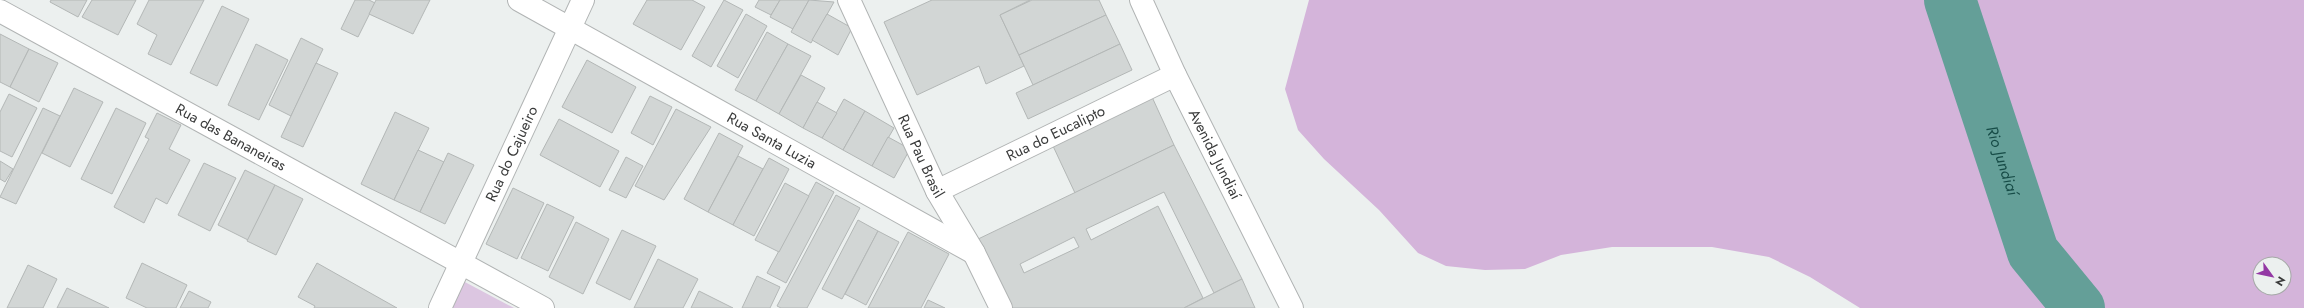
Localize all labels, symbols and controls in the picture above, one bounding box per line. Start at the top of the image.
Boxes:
street label: Rua das Bananeiras [171,98,290,176]
street label: Rua do Eucalipto [1002,100,1109,167]
street label: Rua do Cajueiro [480,102,543,205]
street label: Avenida Jundiaí [1183,105,1247,204]
street label: Rua Santa Luzia [723,107,820,174]
street label: Rua Pau Brasil [892,111,950,202]
water label: Rio Jundiaí [1980,123,2025,200]
north arrow [2252,256,2292,296]
text: N [2271,273,2289,289]

